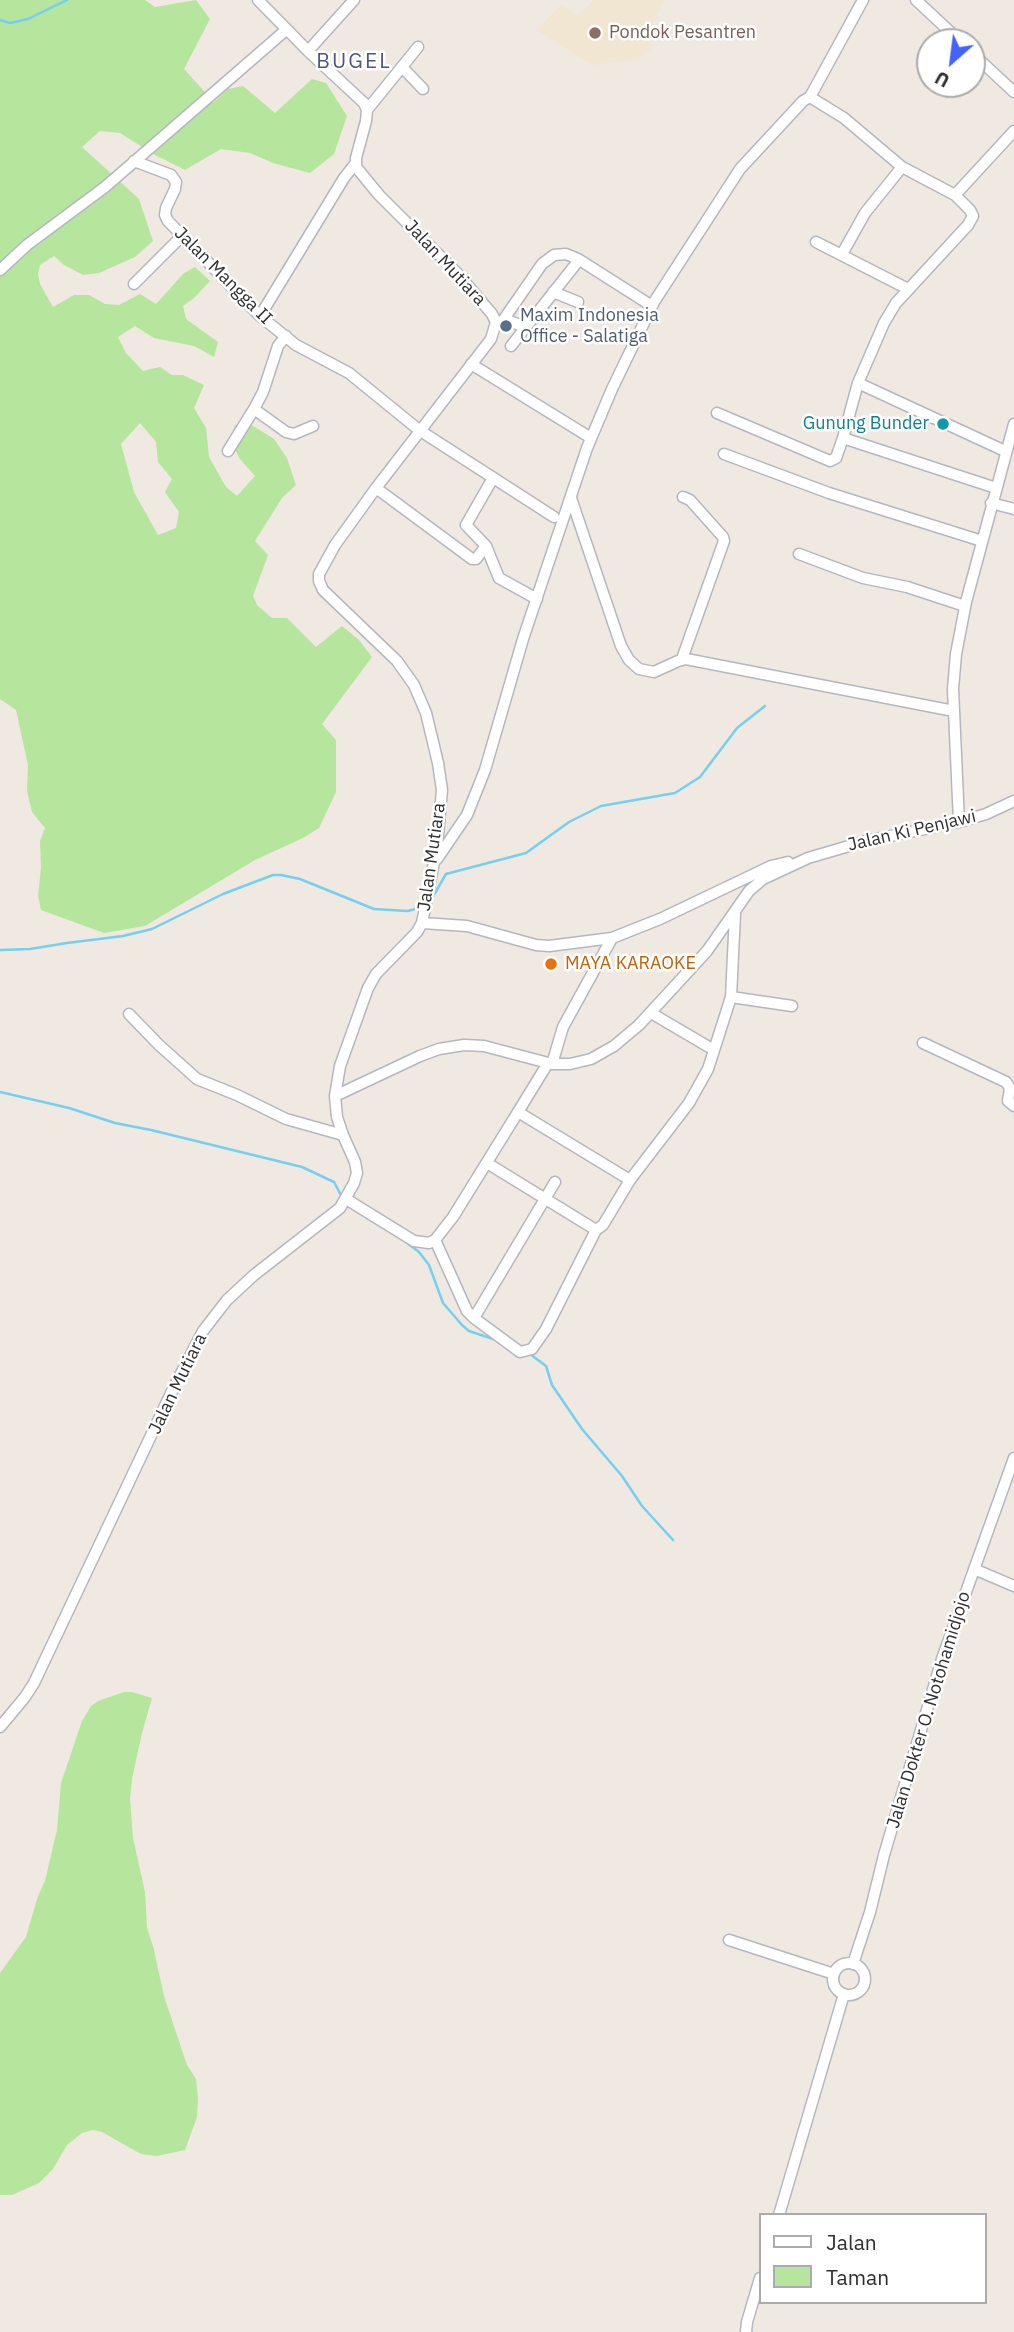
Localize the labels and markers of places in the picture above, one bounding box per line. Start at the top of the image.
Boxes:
place label: Pondok Pesantren [609,22,756,44]
marker: Pondok Pesantren [587,25,603,41]
place label: Maxim Indonesia Office - Salatiga [520,305,659,348]
marker: Maxim Indonesia Office - Salatiga [498,318,514,334]
place label: Gunung Bunder [803,413,929,435]
marker: Gunung Bunder [935,416,951,432]
place label: MAYA KARAOKE [565,953,696,975]
marker: MAYA KARAOKE [543,956,559,972]

